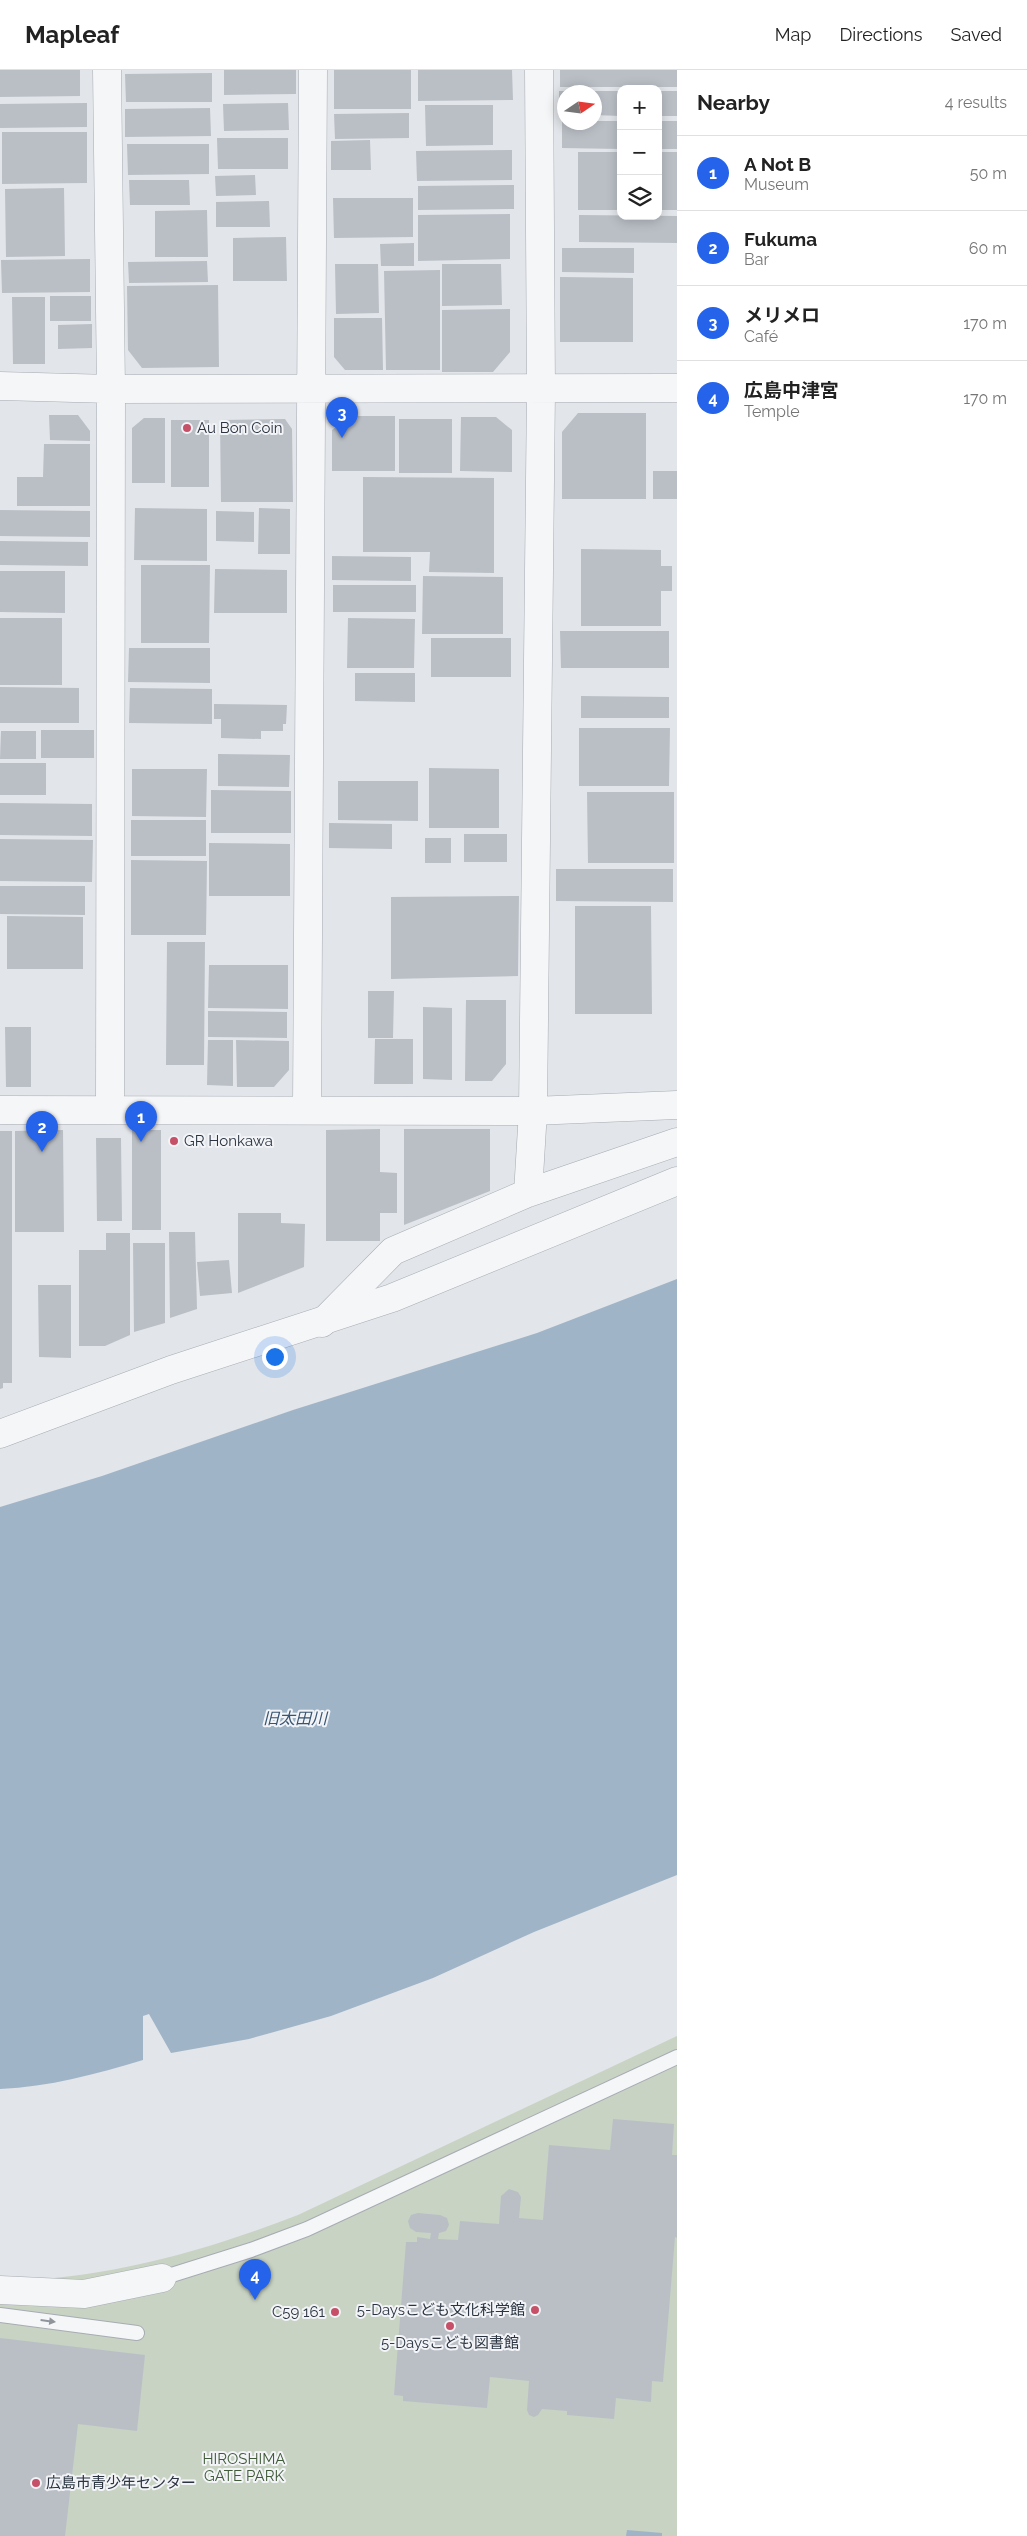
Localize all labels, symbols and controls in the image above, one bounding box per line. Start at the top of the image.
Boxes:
text: Mapleaf [25,20,119,49]
text: Map [775,24,811,45]
text: Directions [839,24,923,45]
text: Saved [951,24,1002,45]
north arrow [557,85,602,130]
map controls [617,85,662,220]
button: + [617,85,662,130]
text: Nearby [697,90,770,115]
text: 4 results [945,93,1007,112]
button: − [617,130,662,175]
text: A Not B [744,153,811,175]
text: 1 [709,164,717,183]
text: 50 m [970,164,1007,183]
button: layers [617,175,662,220]
text: Museum [744,175,809,194]
text: Fukuma [744,228,817,250]
text: 2 [708,239,718,258]
text: 60 m [969,239,1007,258]
text: Bar [744,250,769,269]
text: メリメロ [744,304,820,326]
text: 3 [709,314,717,333]
text: 170 m [963,314,1007,333]
text: Café [744,327,778,346]
text: 広島中津宮 [744,379,839,401]
text: 4 [708,389,718,408]
text: 170 m [963,389,1007,408]
pin: 3 [326,397,358,438]
text: Temple [744,402,800,421]
place label: Au Bon Coin [197,419,282,437]
marker: Au Bon Coin [181,422,193,434]
pin: 1 [125,1101,157,1142]
pin: 2 [26,1111,58,1152]
place label: GR Honkawa [184,1132,273,1150]
marker: GR Honkawa [168,1135,180,1147]
your location [262,1344,288,1370]
water label: 旧太田川 [263,1709,329,1728]
pin: 4 [239,2259,271,2300]
place label: 5-Daysこども文化科学館 [357,2301,525,2319]
place label: C59 161 [272,2303,326,2321]
marker: 5-Daysこども文化科学館 [529,2304,541,2316]
marker: C59 161 [329,2306,341,2318]
one-way arrow [41,2317,57,2325]
marker: 5-Daysこども図書館 [444,2320,456,2332]
place label: 5-Daysこども図書館 [381,2334,519,2352]
park label: HIROSHIMA GATE PARK [202,2450,286,2485]
place label: 広島市青少年センター [46,2474,196,2492]
marker: 広島市青少年センター [30,2477,42,2489]

